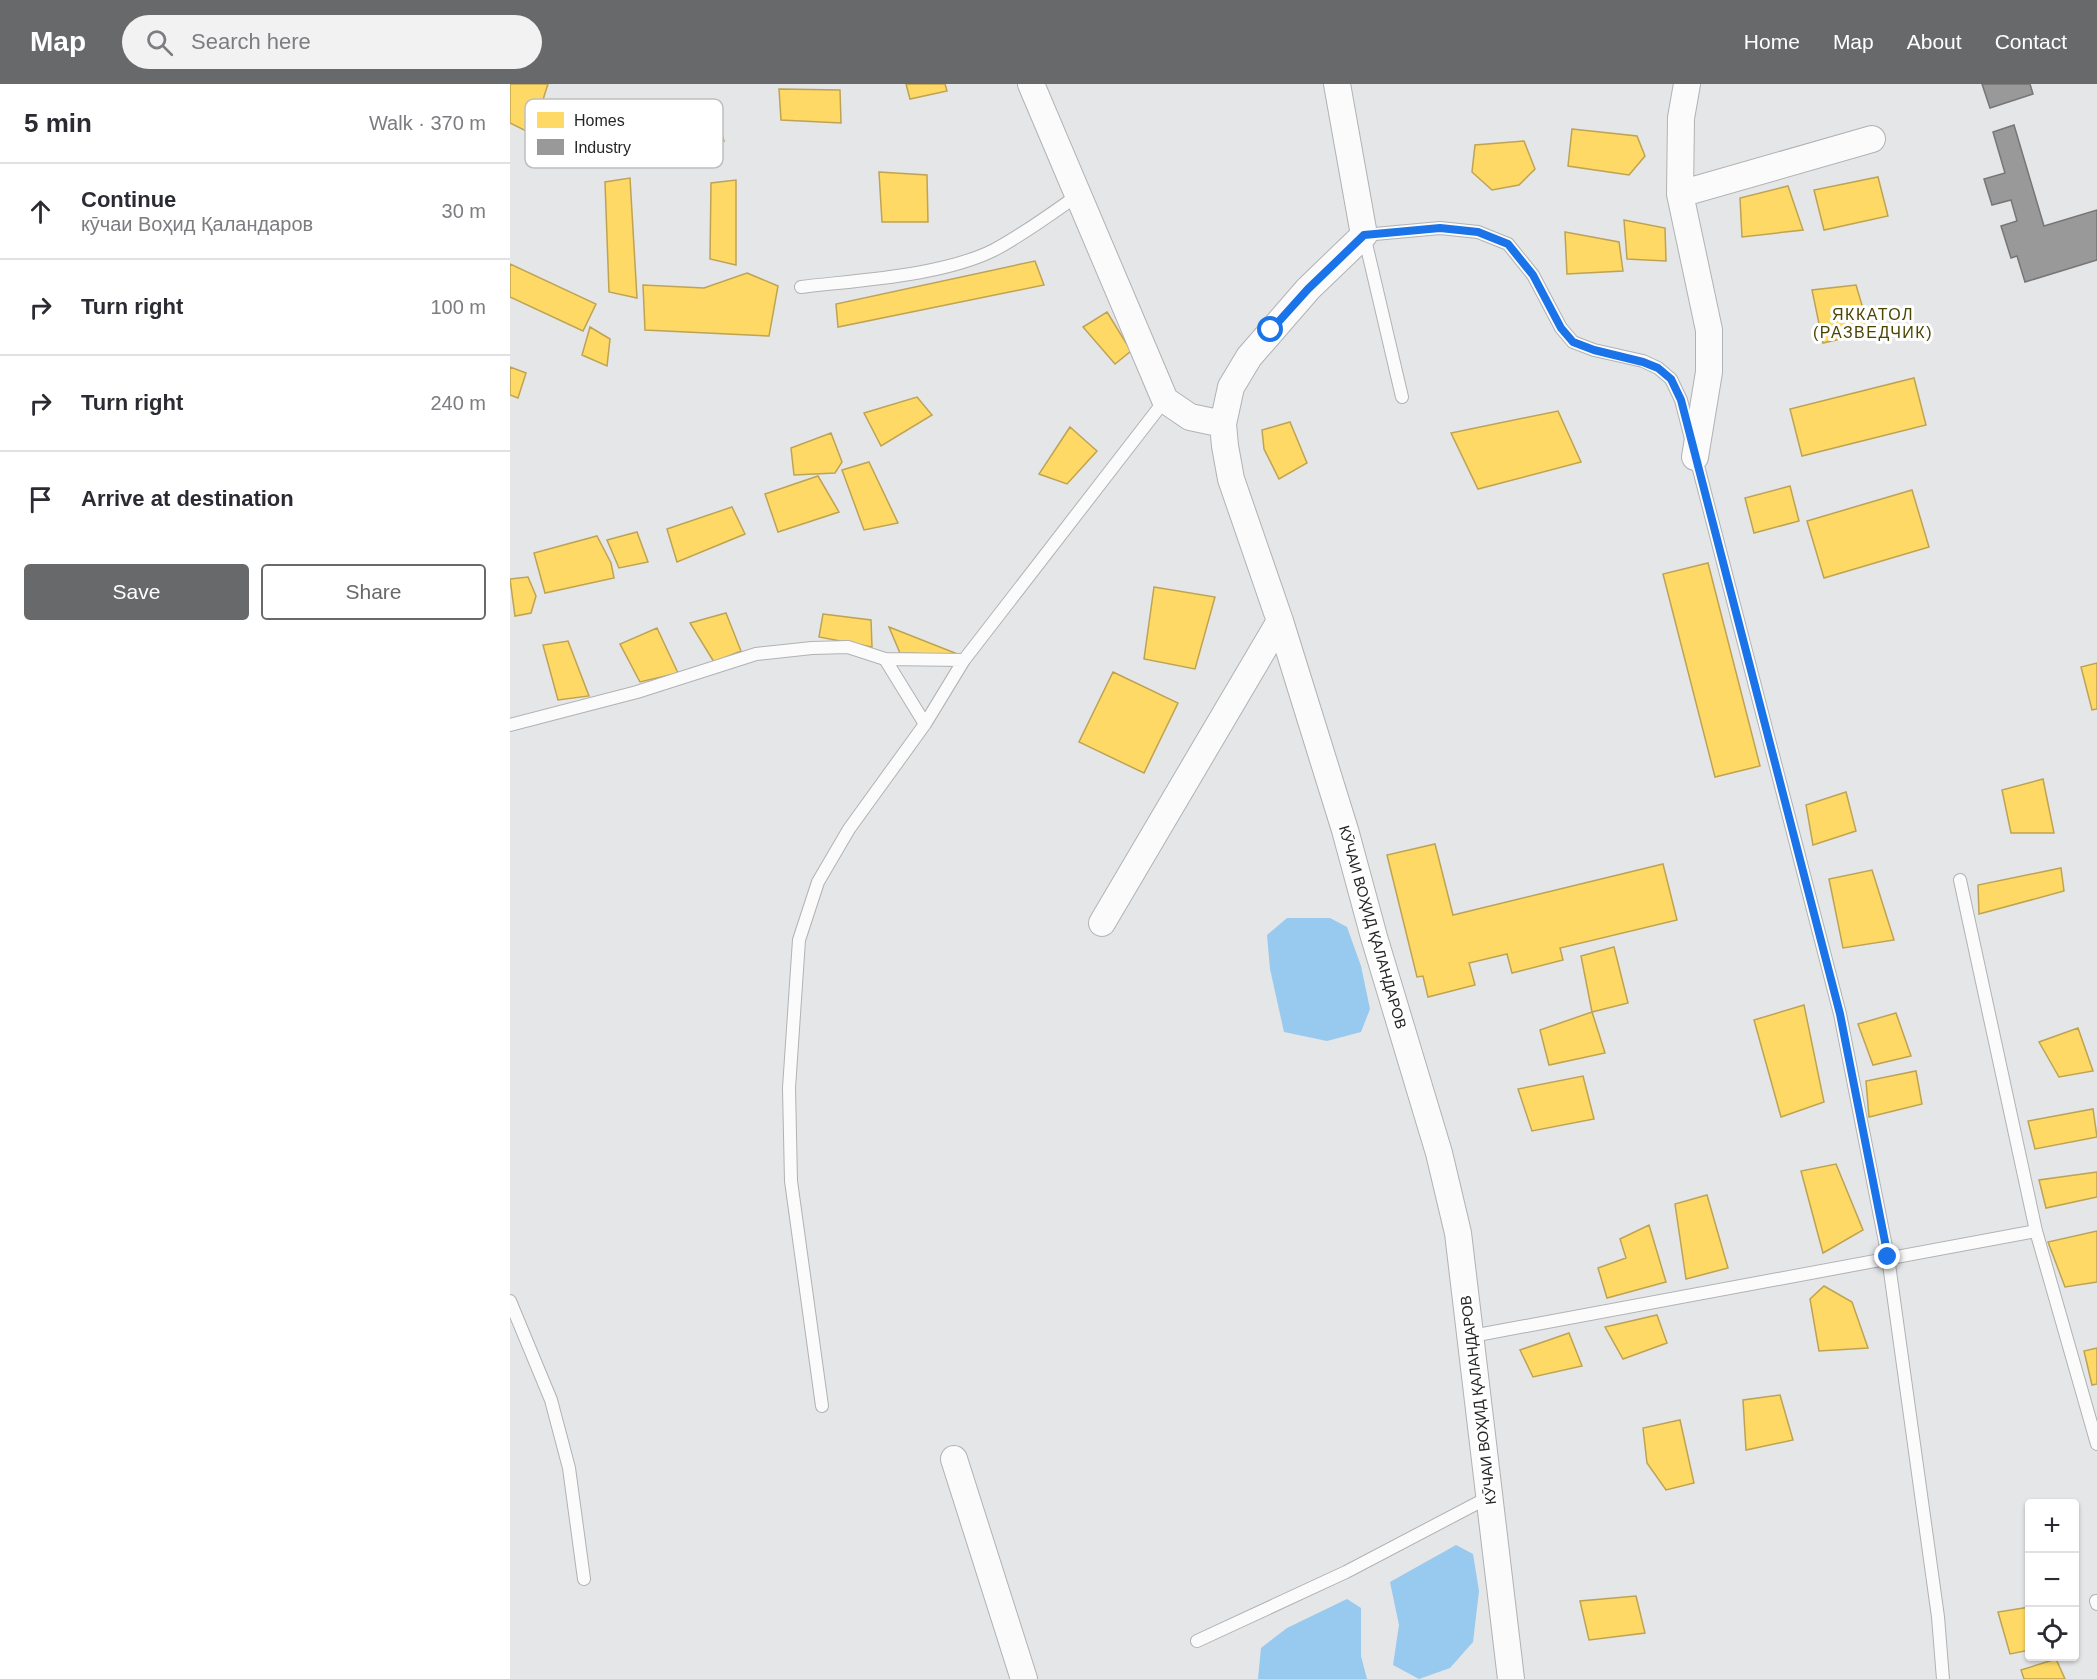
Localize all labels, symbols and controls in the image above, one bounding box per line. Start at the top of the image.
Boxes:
search box [122,15,542,69]
text: Map [30,26,86,57]
icon: search [143,26,176,59]
text: Search here [191,29,311,54]
text: Home [1744,30,1800,53]
text: Map [1833,30,1874,53]
text: About [1907,30,1962,53]
text: Contact [1995,30,2067,53]
legend [525,99,723,168]
text: 5 min [24,108,92,138]
text: Walk · 370 m [369,112,486,134]
text: Homes [574,112,625,129]
text: Industry [574,139,631,156]
text: Continue [81,187,176,212]
icon: ahead [24,195,57,228]
text: 30 m [442,200,486,222]
text: кӯчаи Воҳид Қаландаров [81,213,313,235]
icon: right [24,291,57,324]
text: Turn right [81,294,183,319]
text: 100 m [430,296,486,318]
district label: ЯККАТОЛ (РАЗВЕДЧИК) [1813,306,1933,341]
route start [1257,316,1283,342]
icon: right [24,387,57,420]
text: Turn right [81,390,183,415]
text: 240 m [430,392,486,414]
icon: arrive [24,483,57,516]
text: Arrive at destination [81,486,294,511]
button: Save [24,564,249,620]
button: Share [261,564,486,620]
street label: КӮЧАИ ВОҲИД ҚАЛАНДАРОВ [1336,823,1410,1031]
route end [1874,1243,1900,1269]
street label: КӮЧАИ ВОҲИД ҚАЛАНДАРОВ [1457,1294,1499,1506]
map controls [2025,1499,2079,1661]
button: + [2025,1499,2079,1553]
button: − [2025,1553,2079,1607]
button: locate [2025,1607,2079,1661]

